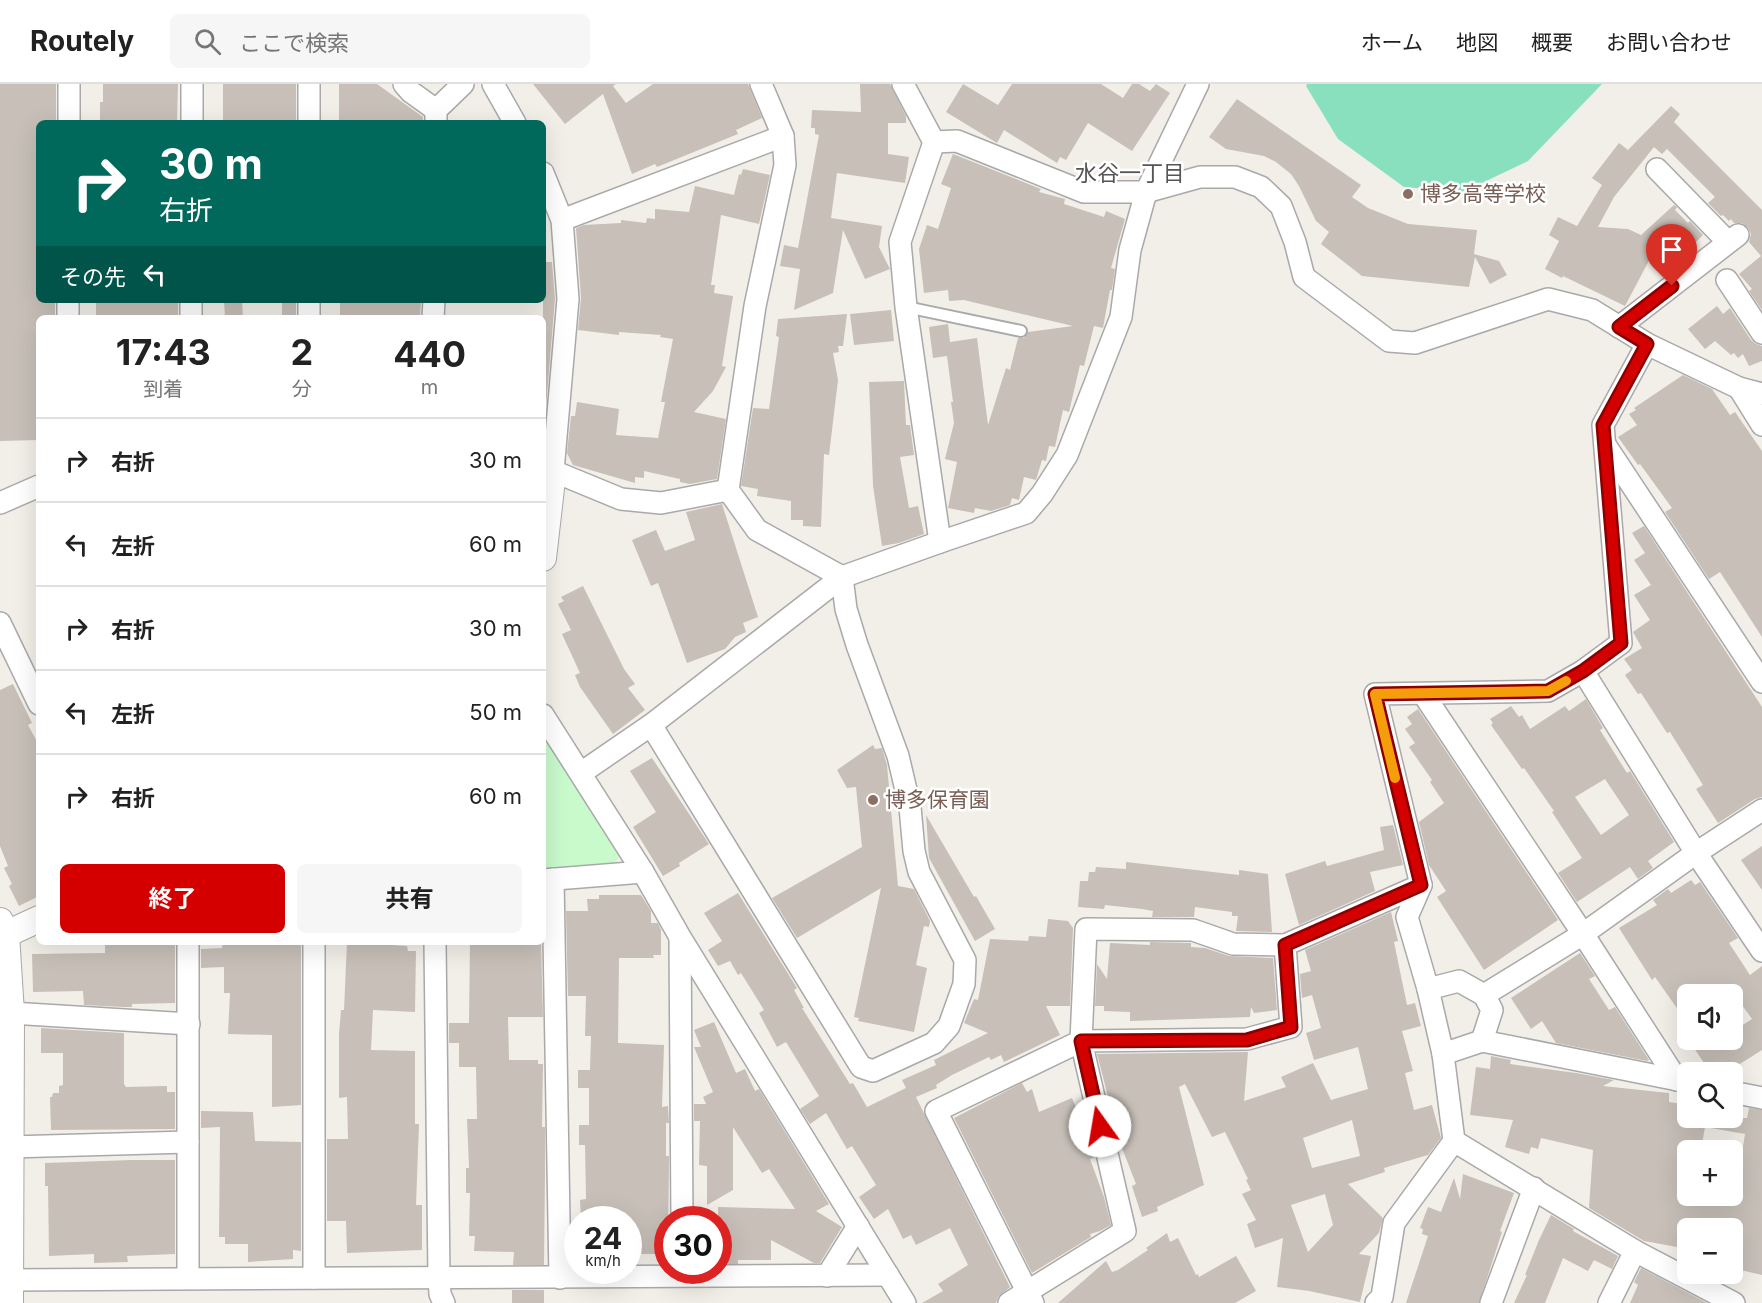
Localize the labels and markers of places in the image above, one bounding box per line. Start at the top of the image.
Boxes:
place label: 博多高等学校 [1420,181,1546,206]
marker: 博多高等学校 [1401,187,1415,201]
pin [1646,224,1697,286]
place label: 博多保育園 [885,787,990,812]
marker: 博多保育園 [866,793,880,807]

